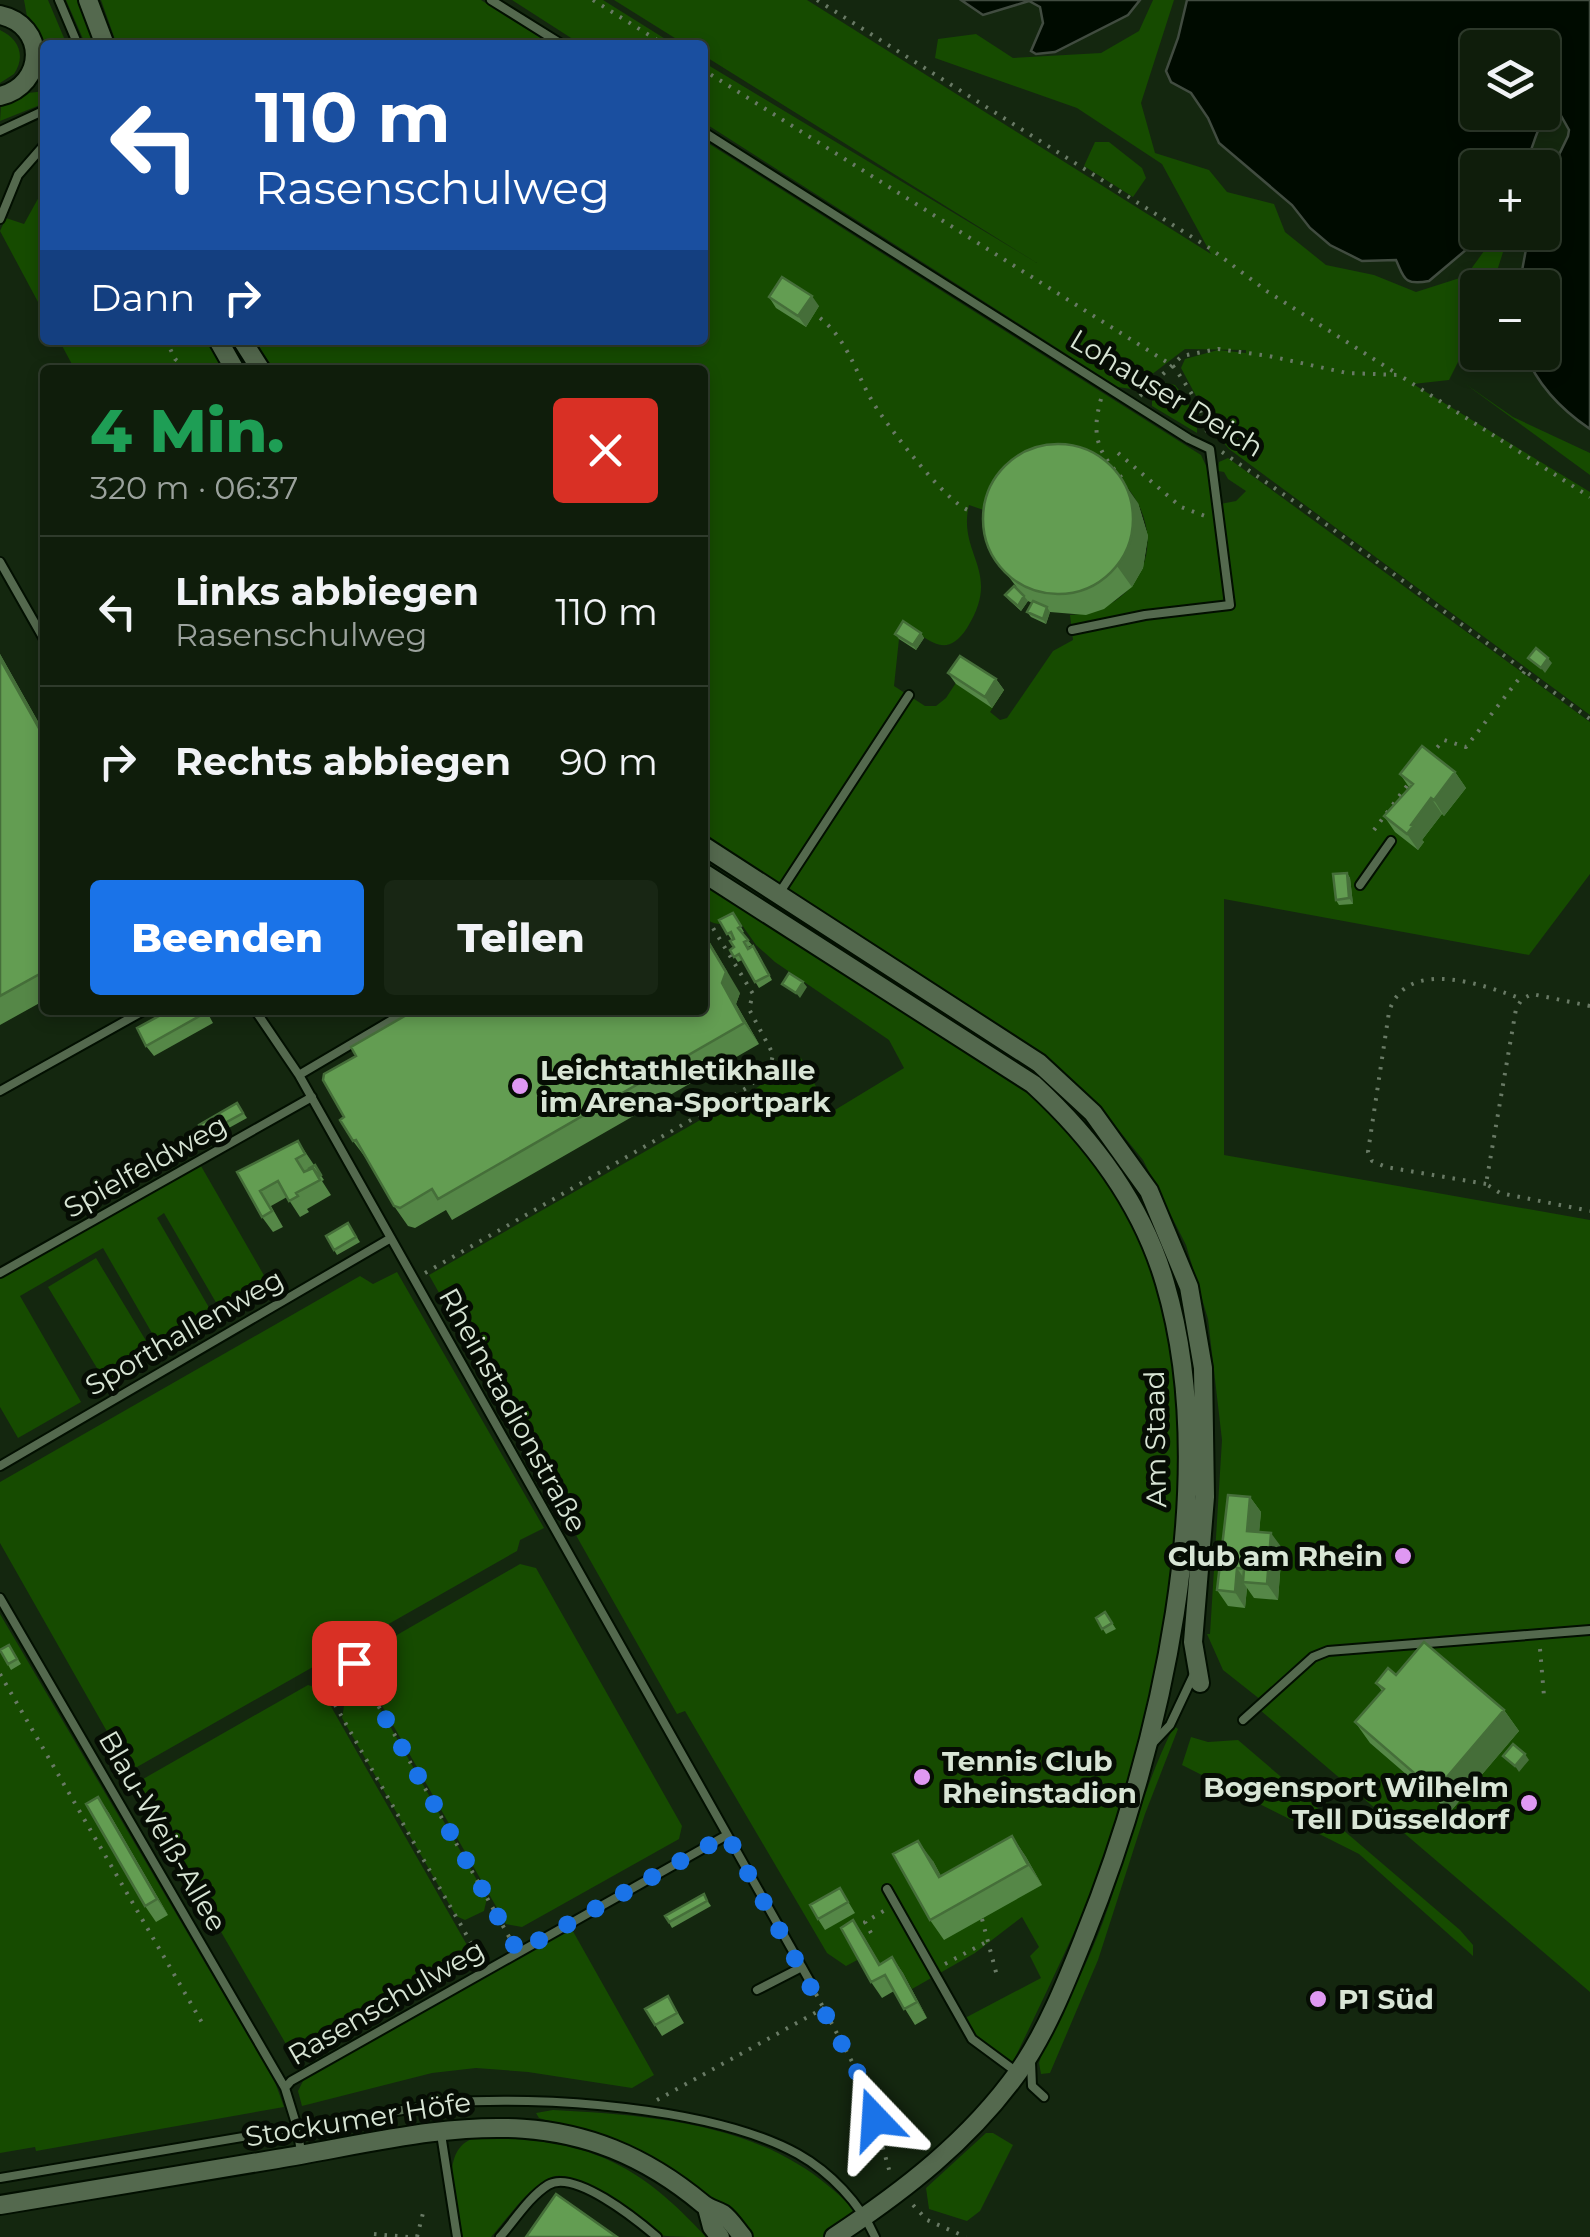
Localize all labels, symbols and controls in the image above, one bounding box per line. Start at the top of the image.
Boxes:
map controls [1460,30,1560,370]
button: layers [1460,30,1560,130]
text: 110 m [255,74,451,160]
icon: left [90,80,220,210]
button: + [1460,150,1560,250]
text: Rasenschulweg [255,160,610,215]
icon: right [215,270,270,325]
button: − [1460,270,1560,370]
text: Dann [90,274,195,321]
street label: Lohauser Deich [1064,322,1270,464]
text: 4 Min. [90,394,284,467]
button: close [553,398,658,503]
text: 320 m · 06:37 [90,468,298,507]
text: Links abbiegen [175,568,479,615]
icon: left [90,584,145,639]
text: 110 m [555,588,658,635]
text: Rasenschulweg [175,615,427,654]
icon: right [90,734,145,789]
text: Rechts abbiegen [175,738,511,785]
text: 90 m [559,738,658,785]
button: Beenden [90,880,364,995]
button: Teilen [384,880,658,995]
place label: Leichtathletikhalle im Arena-Sportpark [540,1053,831,1119]
marker: Leichtathletikhalle im Arena-Sportpark [509,1075,531,1097]
street label: Spielfeldweg [58,1107,232,1225]
street label: Sporthallenweg [79,1261,289,1403]
street label: Rheinstadionstraße [432,1282,594,1538]
street label: Am Staad [1137,1370,1173,1508]
place label: Club am Rhein [1168,1539,1383,1573]
marker: Club am Rhein [1392,1545,1414,1567]
pin [312,1621,397,1706]
icon: arrive [327,1636,382,1691]
street label: Blau-Weiß-Allee [92,1725,234,1937]
place label: Tennis Club Rheinstadion [942,1744,1137,1810]
marker: Tennis Club Rheinstadion [911,1766,933,1788]
place label: Bogensport Wilhelm Tell Düsseldorf [1203,1770,1510,1836]
marker: Bogensport Wilhelm Tell Düsseldorf [1518,1792,1540,1814]
street label: Rasenschulweg [282,1932,490,2072]
place label: P1 Süd [1338,1982,1434,2016]
marker: P1 Süd [1307,1988,1329,2010]
position arrow [823,2067,927,2171]
street label: Stockumer Höfe [243,2084,473,2154]

